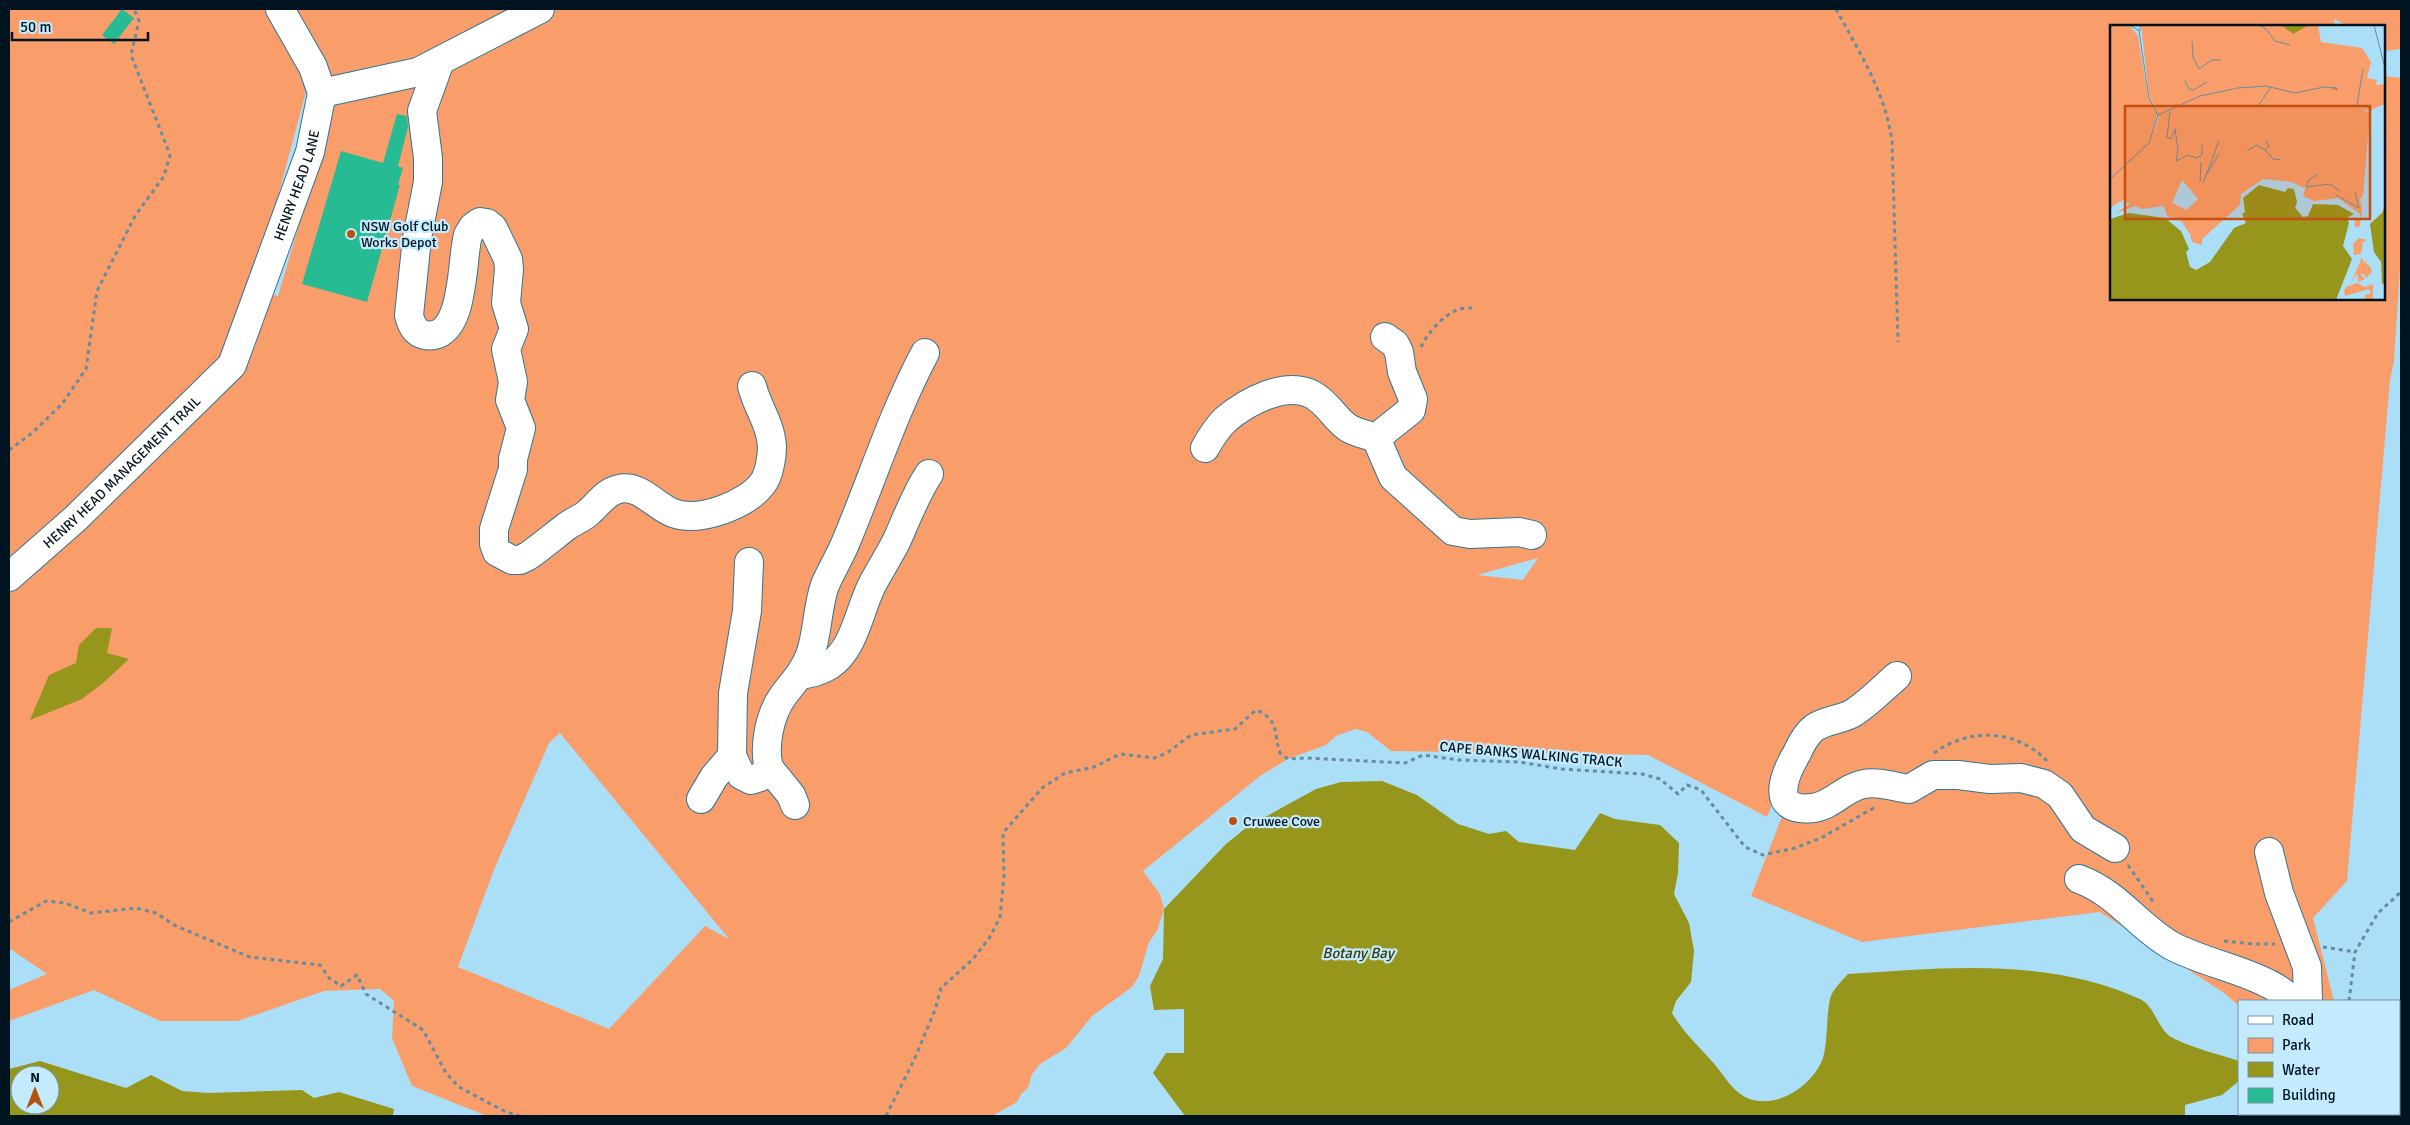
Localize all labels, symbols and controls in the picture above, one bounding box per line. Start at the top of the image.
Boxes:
scale bar [12,10,149,42]
text: 50 m [20,18,51,36]
inset map [2110,25,2385,300]
street label: HENRY HEAD LANE [270,128,323,243]
place label: NSW Golf Club Works Depot [361,218,448,251]
marker: NSW Golf Club Works Depot [345,228,357,240]
street label: HENRY HEAD MANAGEMENT TRAIL [40,393,204,552]
street label: CAPE BANKS WALKING TRACK [1439,738,1624,771]
place label: Cruwee Cove [1243,813,1320,830]
marker: Cruwee Cove [1227,815,1239,827]
water label: Botany Bay [1322,944,1396,962]
legend [2238,1000,2400,1115]
text: Road [2282,1011,2314,1029]
text: Park [2282,1036,2311,1054]
text: Water [2282,1061,2320,1079]
north arrow [10,1065,60,1115]
text: N [30,1069,40,1086]
text: Building [2282,1086,2336,1104]

